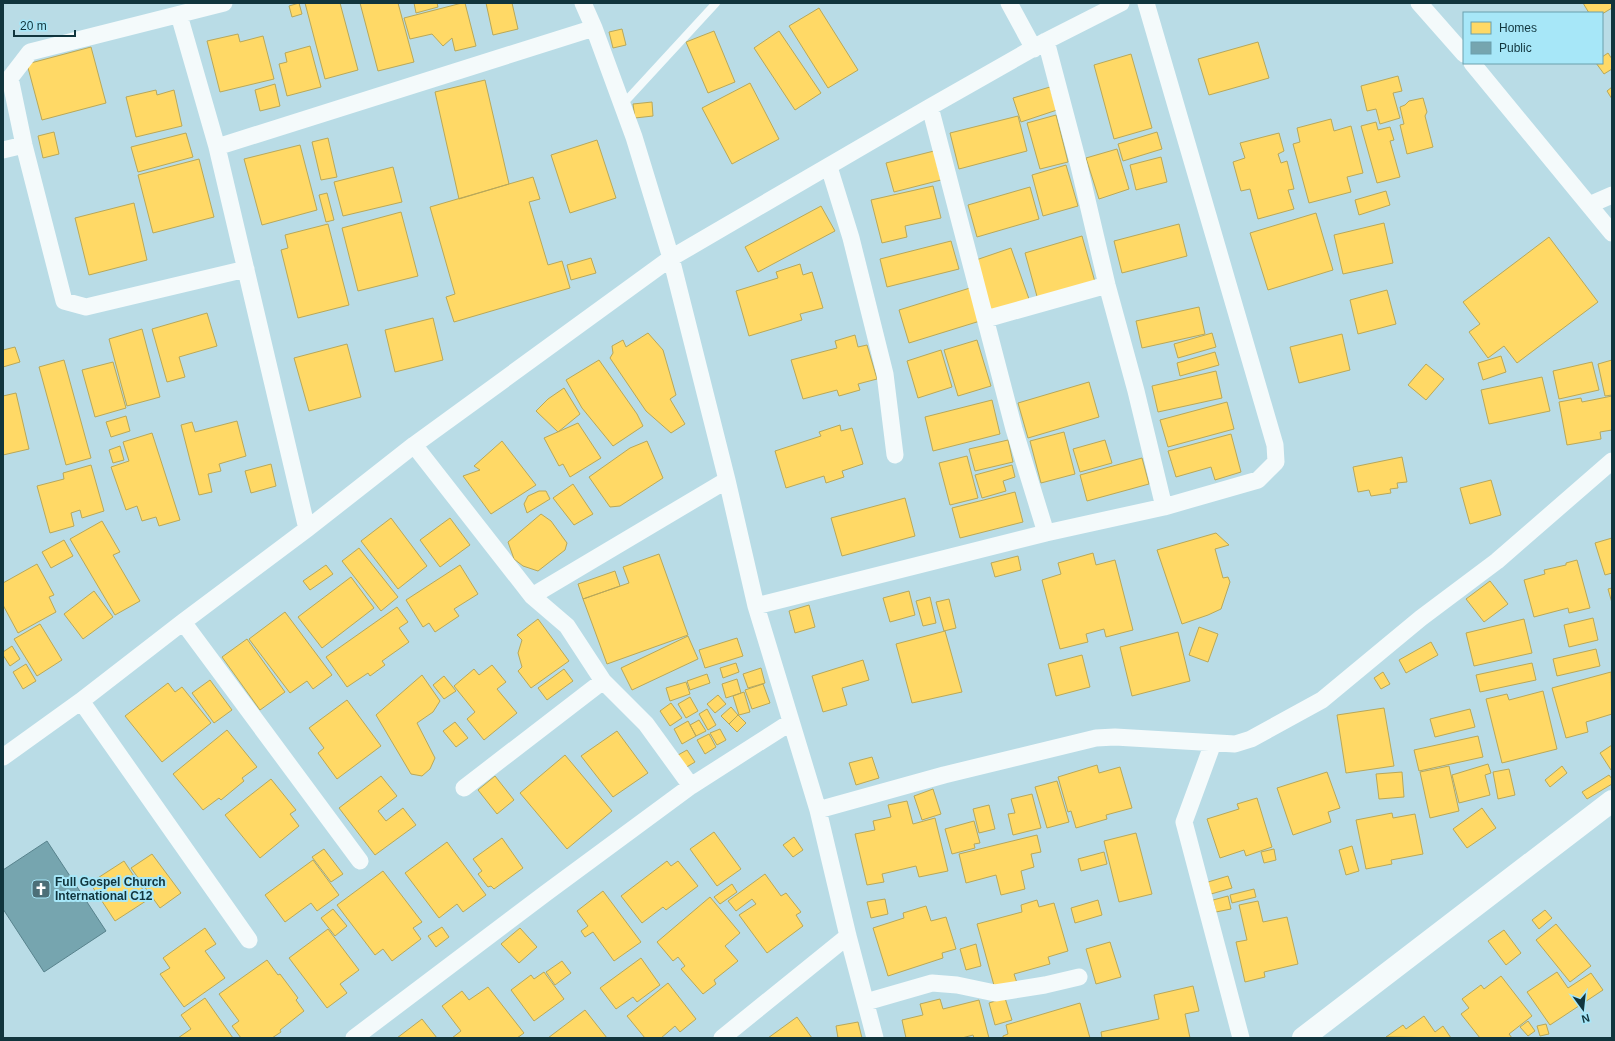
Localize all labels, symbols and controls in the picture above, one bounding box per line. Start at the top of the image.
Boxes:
scale bar [14,12,75,38]
legend [1463,12,1603,64]
text: 20 m [20,19,47,33]
text: Homes [1499,21,1537,35]
text: Public [1499,41,1532,55]
place label: Full Gospel Church International C12 [55,875,166,903]
church icon: Full Gospel Church International C12 [30,878,52,900]
north arrow [1563,989,1603,1029]
text: N [1580,1012,1591,1025]

